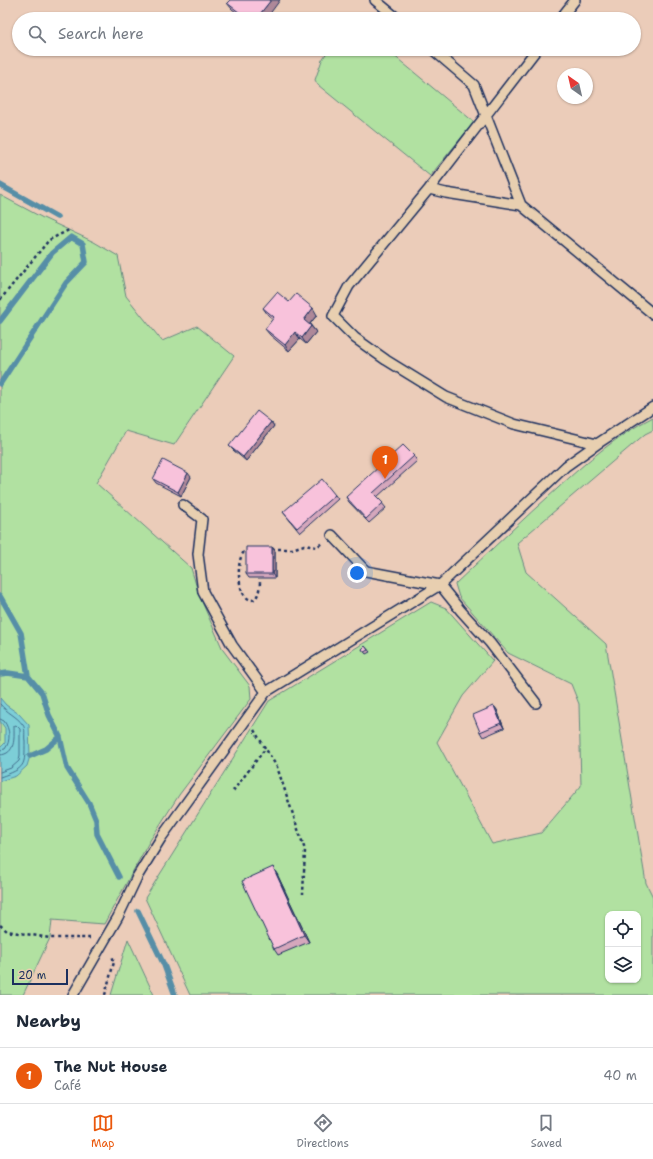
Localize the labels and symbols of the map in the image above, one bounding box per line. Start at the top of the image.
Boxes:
north arrow [557,68,593,104]
pin: 1 [372,446,398,479]
your location [347,563,367,583]
scale bar [12,967,68,986]

